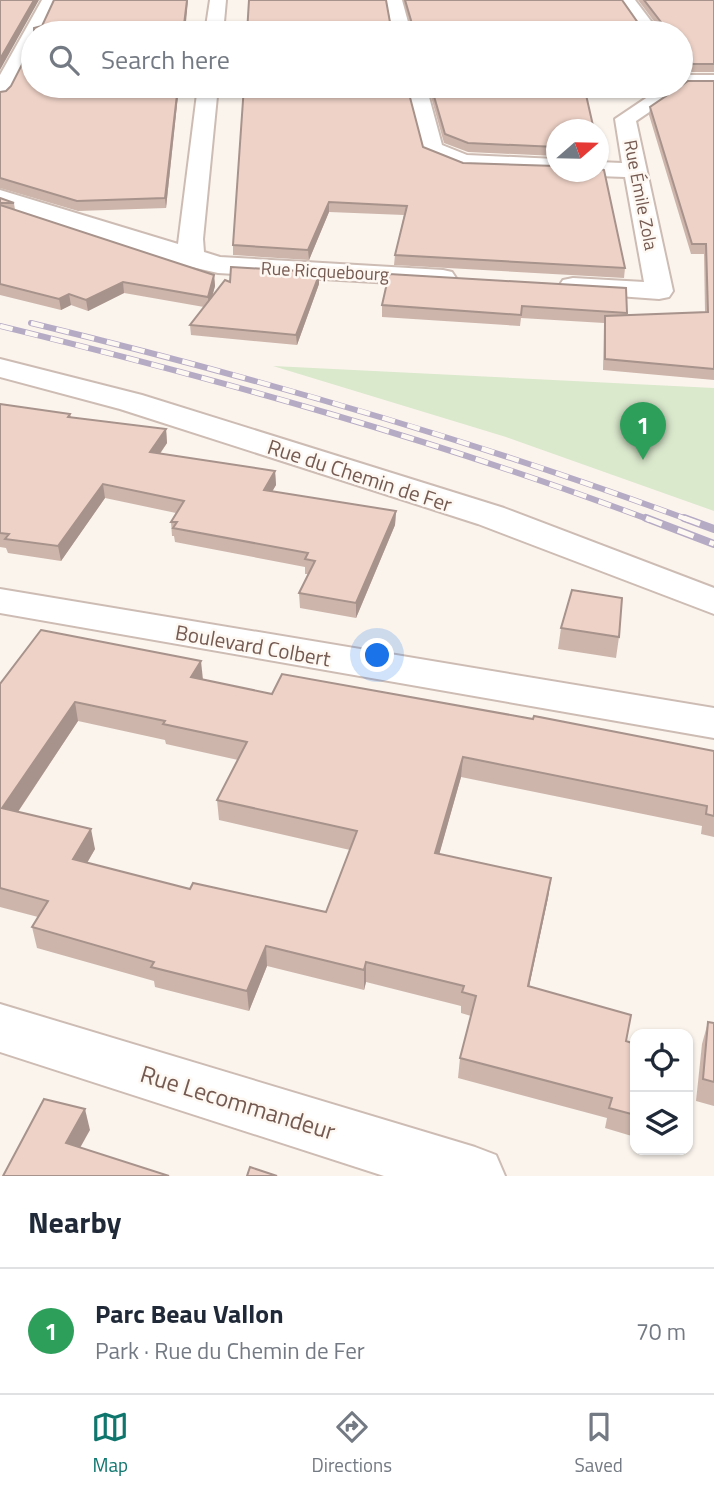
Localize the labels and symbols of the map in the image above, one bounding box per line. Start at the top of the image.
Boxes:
north arrow [546,119,609,182]
street label: Rue Émile Zola [617,137,665,253]
street label: Rue Ricquebourg [260,254,390,288]
pin: 1 [620,402,666,460]
street label: Rue du Chemin de Fer [264,430,456,520]
street label: Boulevard Colbert [173,616,334,675]
your location [360,638,394,672]
street label: Rue Lecommandeur [136,1055,340,1149]

